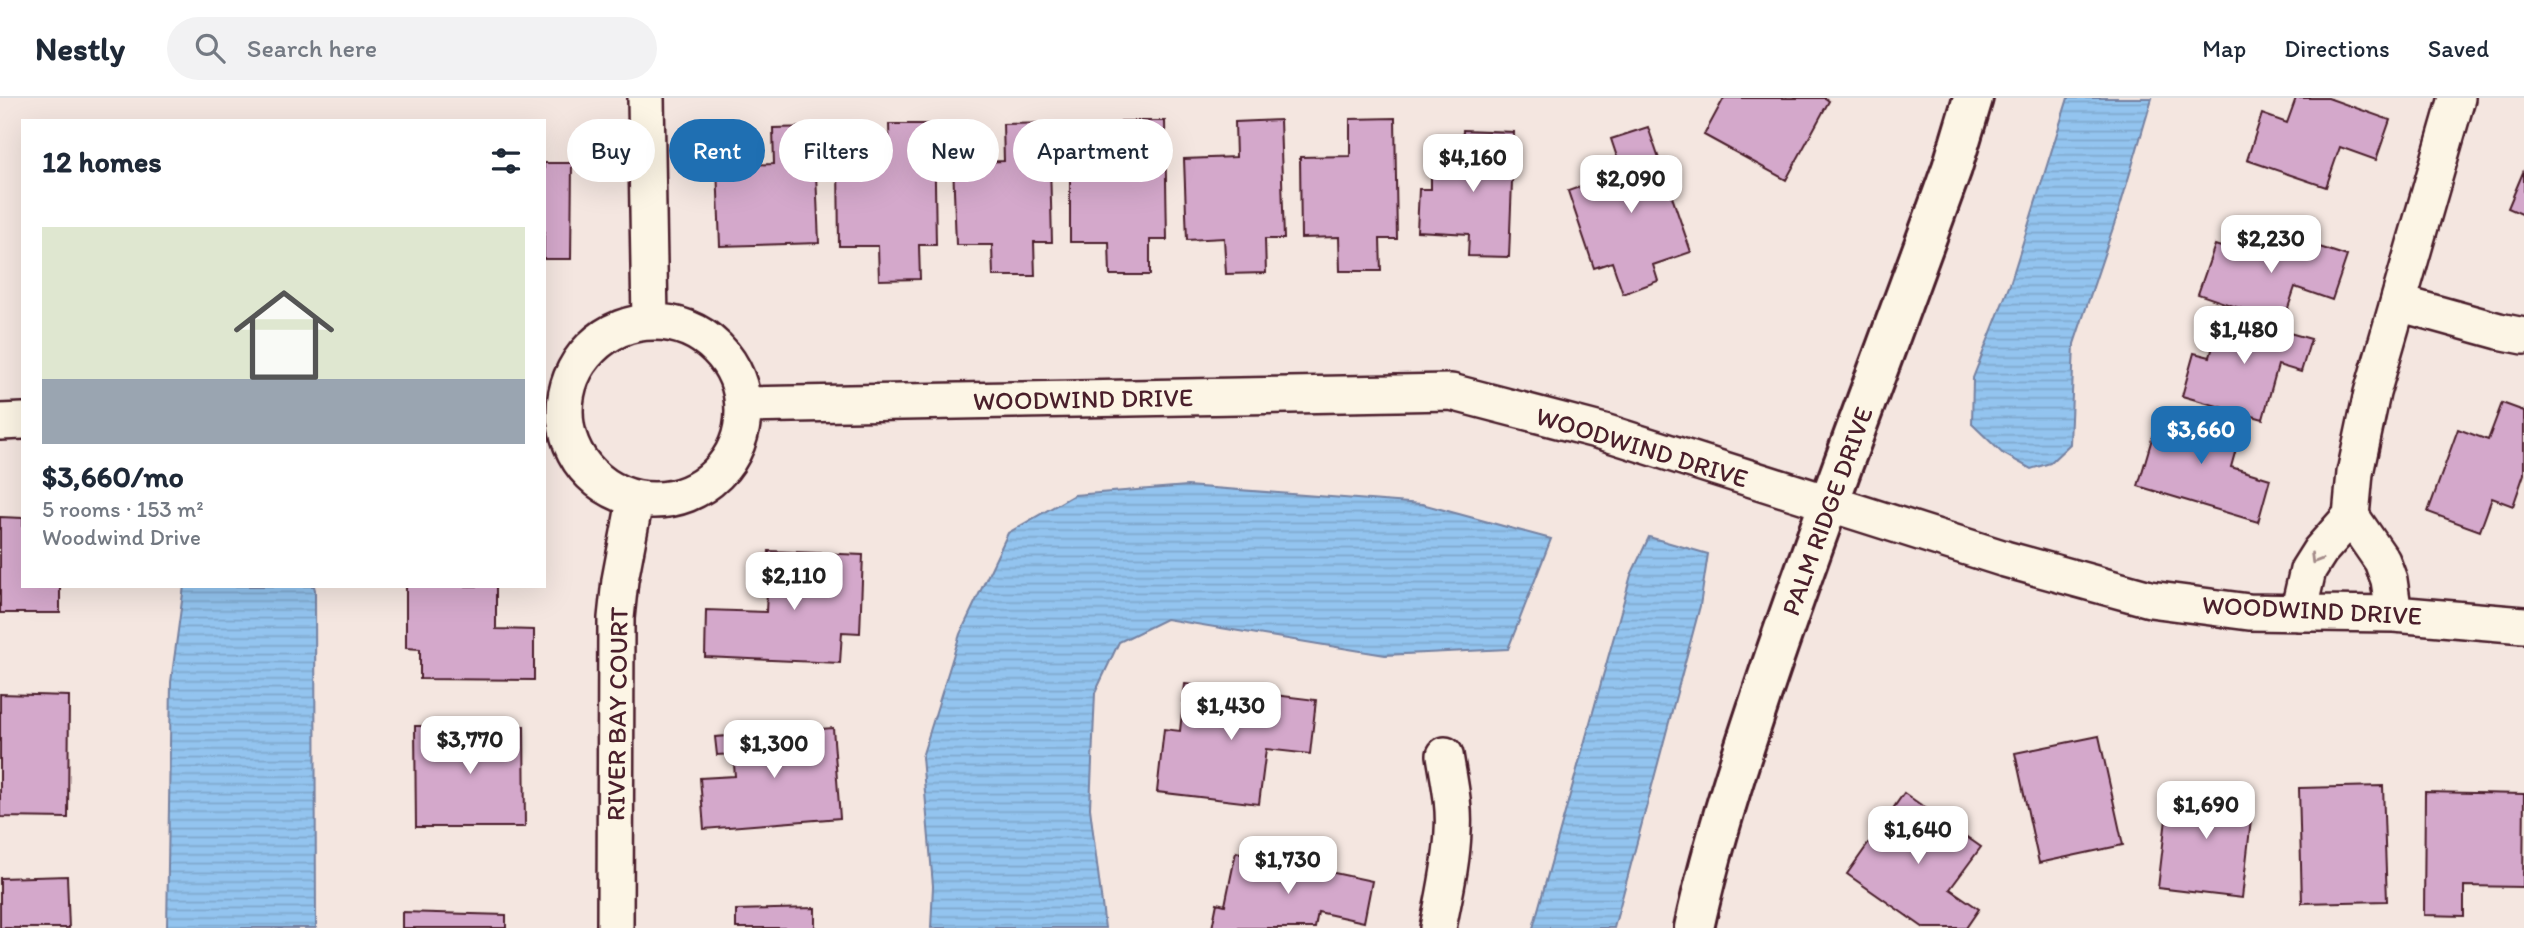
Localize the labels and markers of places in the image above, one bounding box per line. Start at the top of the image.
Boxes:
pin: $4,160 [1416,134,1530,194]
pin: $2,090 [1574,156,1688,215]
pin: $2,230 [2214,216,2328,275]
pin: $1,480 [2187,306,2301,366]
pin: $3,660 [2144,406,2258,466]
pin: $2,110 [737,552,851,612]
pin: $1,430 [1174,682,1288,742]
pin: $3,770 [413,716,527,776]
pin: $1,300 [717,720,831,780]
pin: $1,690 [2149,782,2263,841]
pin: $1,640 [1861,806,1975,866]
pin: $1,730 [1231,836,1345,896]

